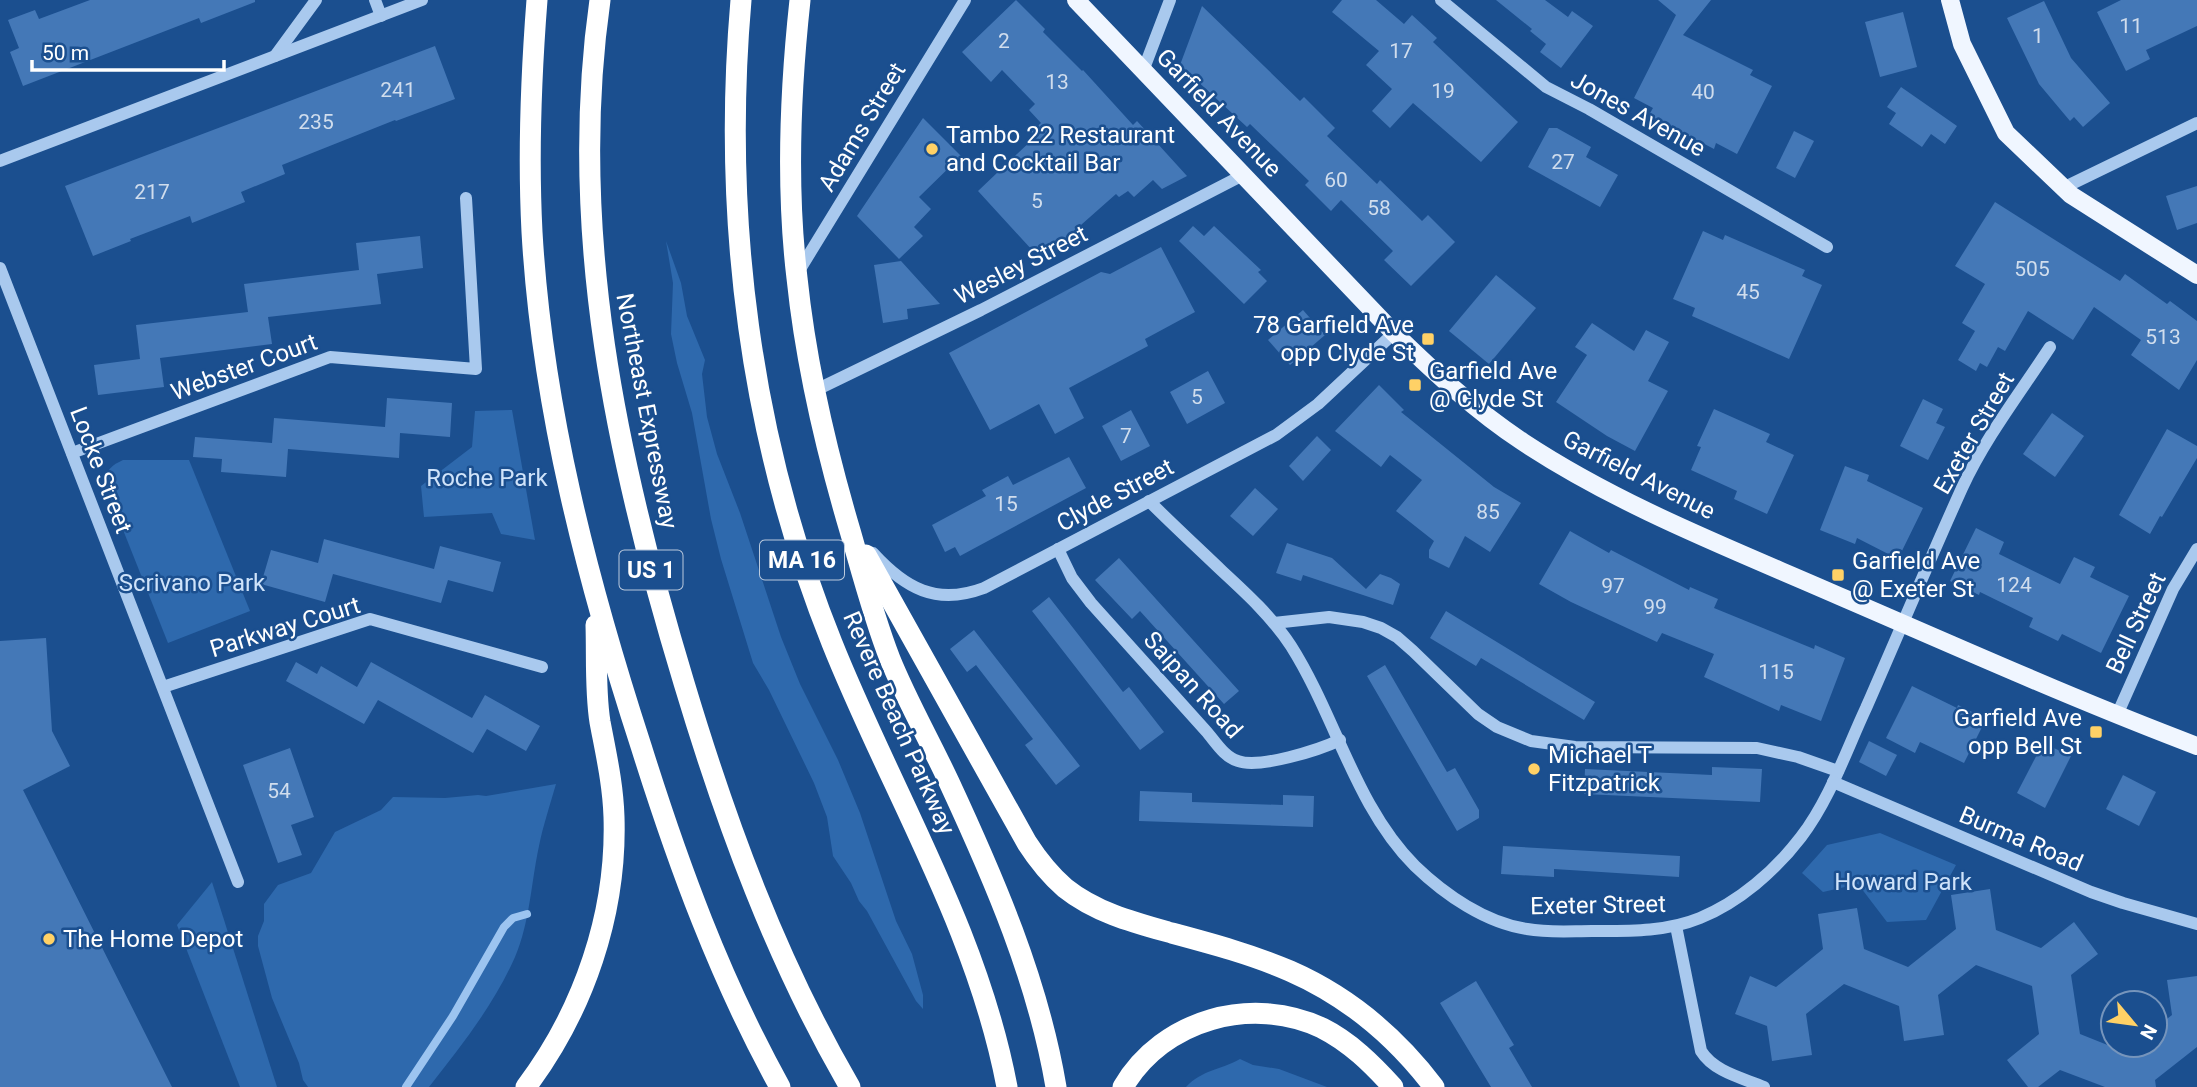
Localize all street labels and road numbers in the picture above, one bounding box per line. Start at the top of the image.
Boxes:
street label: Garfield Avenue [1151,43,1287,183]
street label: Adams Street [813,58,911,196]
street label: Jones Avenue [1566,65,1710,163]
street label: Wesley Street [950,220,1092,310]
street label: Northeast Expressway [610,291,684,532]
street label: Webster Court [167,328,321,406]
street label: Exeter Street [1928,367,2020,499]
street label: Locke Street [64,403,138,537]
street label: Garfield Avenue [1558,425,1720,525]
street label: Clyde Street [1052,452,1178,537]
road number: MA 16 [760,540,844,580]
road number: US 1 [620,550,682,590]
street label: Bell Street [2100,568,2172,678]
street label: Parkway Court [206,591,364,663]
street label: Revere Beach Parkway [837,607,961,839]
street label: Saipan Road [1138,626,1248,744]
street label: Burma Road [1955,800,2087,878]
street label: Exeter Street [1530,890,1666,920]

